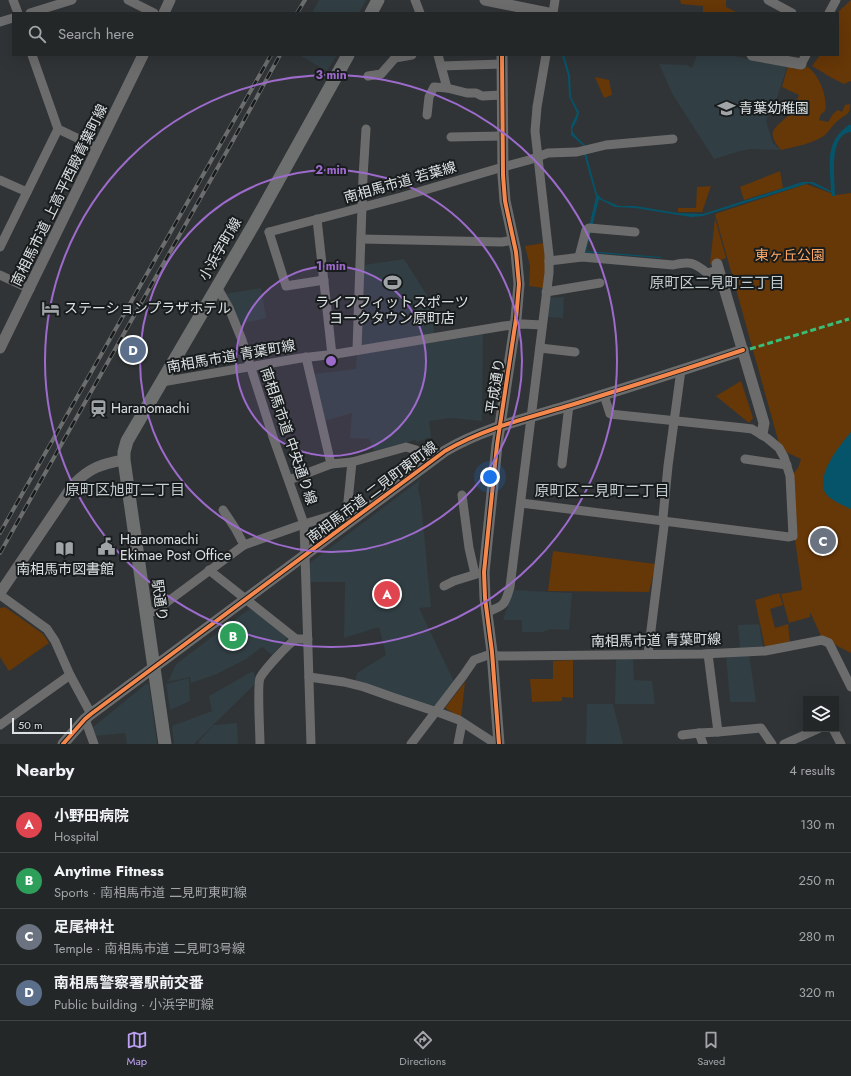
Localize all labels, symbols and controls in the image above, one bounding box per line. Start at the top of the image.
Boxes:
search box [12,12,839,56]
icon: search [26,23,48,45]
text: Search here [58,23,134,45]
text: 3 min [315,66,347,84]
school or university icon: 青葉幼稚園 [716,98,736,118]
place label: 青葉幼稚園 [739,98,809,118]
street label: 南相馬市道 上高平西殿青葉町線 [6,101,112,289]
street label: 南相馬市道 若葉線 [341,156,459,208]
text: 2 min [315,161,347,179]
street label: 小浜字町線 [194,214,246,284]
park label: 東ヶ丘公園 [755,245,825,265]
text: 1 min [316,257,346,275]
sports icon: ライフフィットスポーツ ヨークタウン原町店 [382,272,402,292]
district label: 原町区二見町三丁目 [649,272,785,294]
place label: ライフフィットスポーツ ヨークタウン原町店 [315,292,469,328]
hotel icon: ステーションプラザホテル [41,298,61,318]
place label: ステーションプラザホテル [64,298,231,318]
pin: D [120,335,146,365]
street label: 南相馬市道 青葉町線 [165,335,297,377]
centre of rings [324,354,338,368]
street label: 平成通り [481,357,509,415]
street label: 南相馬市道 中央通り線 [256,365,322,507]
station icon: Haranomachi [88,398,108,418]
place label: Haranomachi [111,398,190,418]
street label: 南相馬市道 二見町東町線 [303,436,441,548]
your location [480,467,500,487]
district label: 原町区旭町二丁目 [65,479,185,501]
district label: 原町区二見町二丁目 [534,480,670,502]
pin: C [810,526,836,556]
place label: Haranomachi Ekimae Post Office [120,529,231,565]
public building icon: Haranomachi Ekimae Post Office [97,537,117,557]
library icon: 南相馬市図書館 [55,539,75,559]
place label: 南相馬市図書館 [16,559,114,579]
street label: 駅通り [147,578,173,622]
pin: A [374,579,400,609]
pin: B [220,621,246,651]
street label: 南相馬市道 青葉町線 [591,629,721,651]
map controls [803,696,839,732]
button: layers [803,696,839,732]
scale bar [12,716,72,735]
text: 50 m [18,717,43,733]
text: Nearby [16,758,74,782]
text: 4 results [789,761,835,780]
text: 小野田病院 [54,805,129,827]
text: A [24,815,34,834]
text: 130 m [800,815,835,834]
text: Hospital [54,827,99,846]
text: Anytime Fitness [54,860,164,882]
text: B [25,871,33,890]
text: 250 m [798,871,835,890]
text: Sports · 南相馬市道 二見町東町線 [54,883,247,902]
text: 足尾神社 [54,916,114,938]
text: C [24,927,34,946]
text: 280 m [799,927,835,946]
text: Temple · 南相馬市道 二見町3号線 [54,939,245,958]
text: 南相馬警察署駅前交番 [54,972,204,994]
text: D [24,983,34,1002]
text: 320 m [799,983,835,1002]
text: Public building · 小浜字町線 [54,995,214,1014]
tab: Map [126,1029,148,1069]
tab: Directions [399,1029,446,1069]
tab: Saved [697,1029,725,1069]

